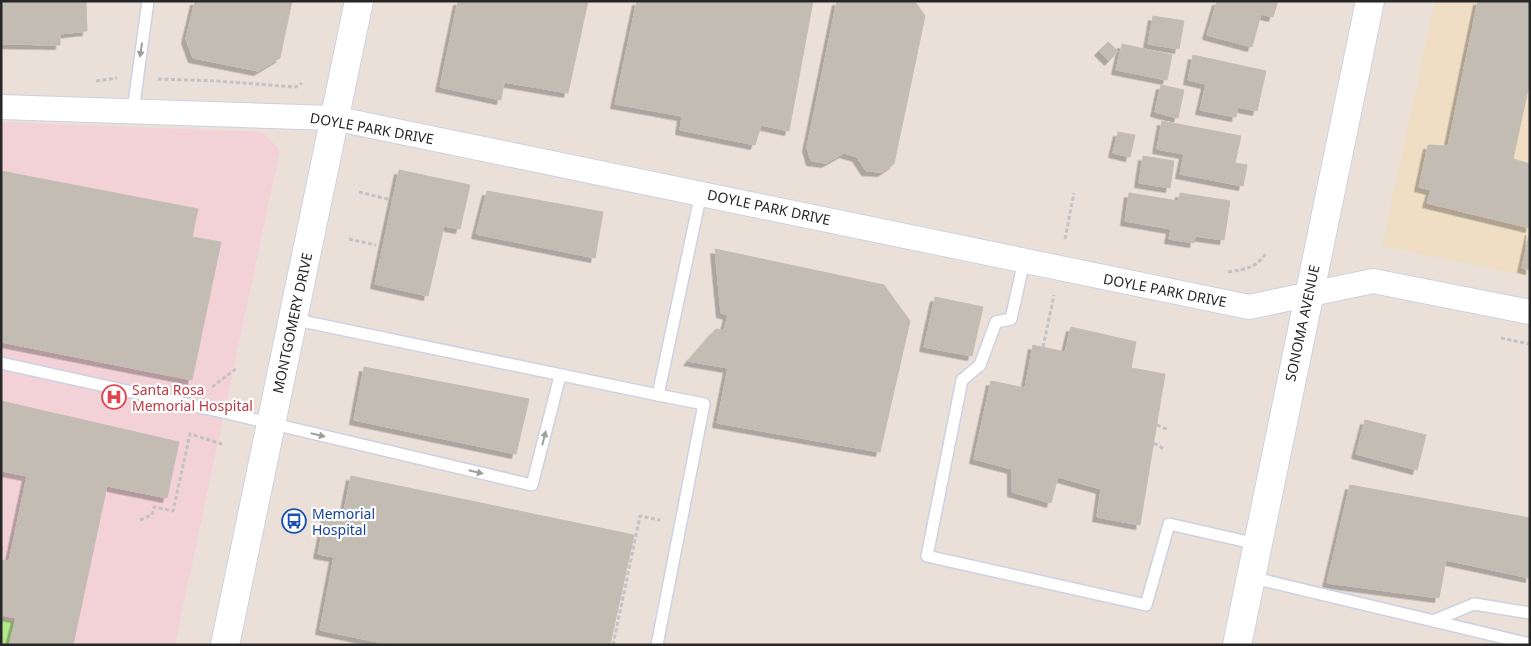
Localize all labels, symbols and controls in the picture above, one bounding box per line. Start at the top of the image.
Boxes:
one-way arrow [137,42,145,58]
street label: DOYLE PARK DRIVE [309,108,435,148]
street label: DOYLE PARK DRIVE [706,185,832,229]
street label: MONTGOMERY DRIVE [268,251,316,395]
street label: SONOMA AVENUE [1280,263,1324,383]
street label: DOYLE PARK DRIVE [1102,269,1228,311]
place label: Santa Rosa Memorial Hospital [132,380,253,415]
hospital icon: Santa Rosa Memorial Hospital [101,384,127,410]
one-way arrow [541,430,549,445]
one-way arrow [311,431,326,439]
one-way arrow [469,468,484,476]
place label: Memorial Hospital [312,504,375,539]
bus stop icon: Memorial Hospital [281,508,307,534]

